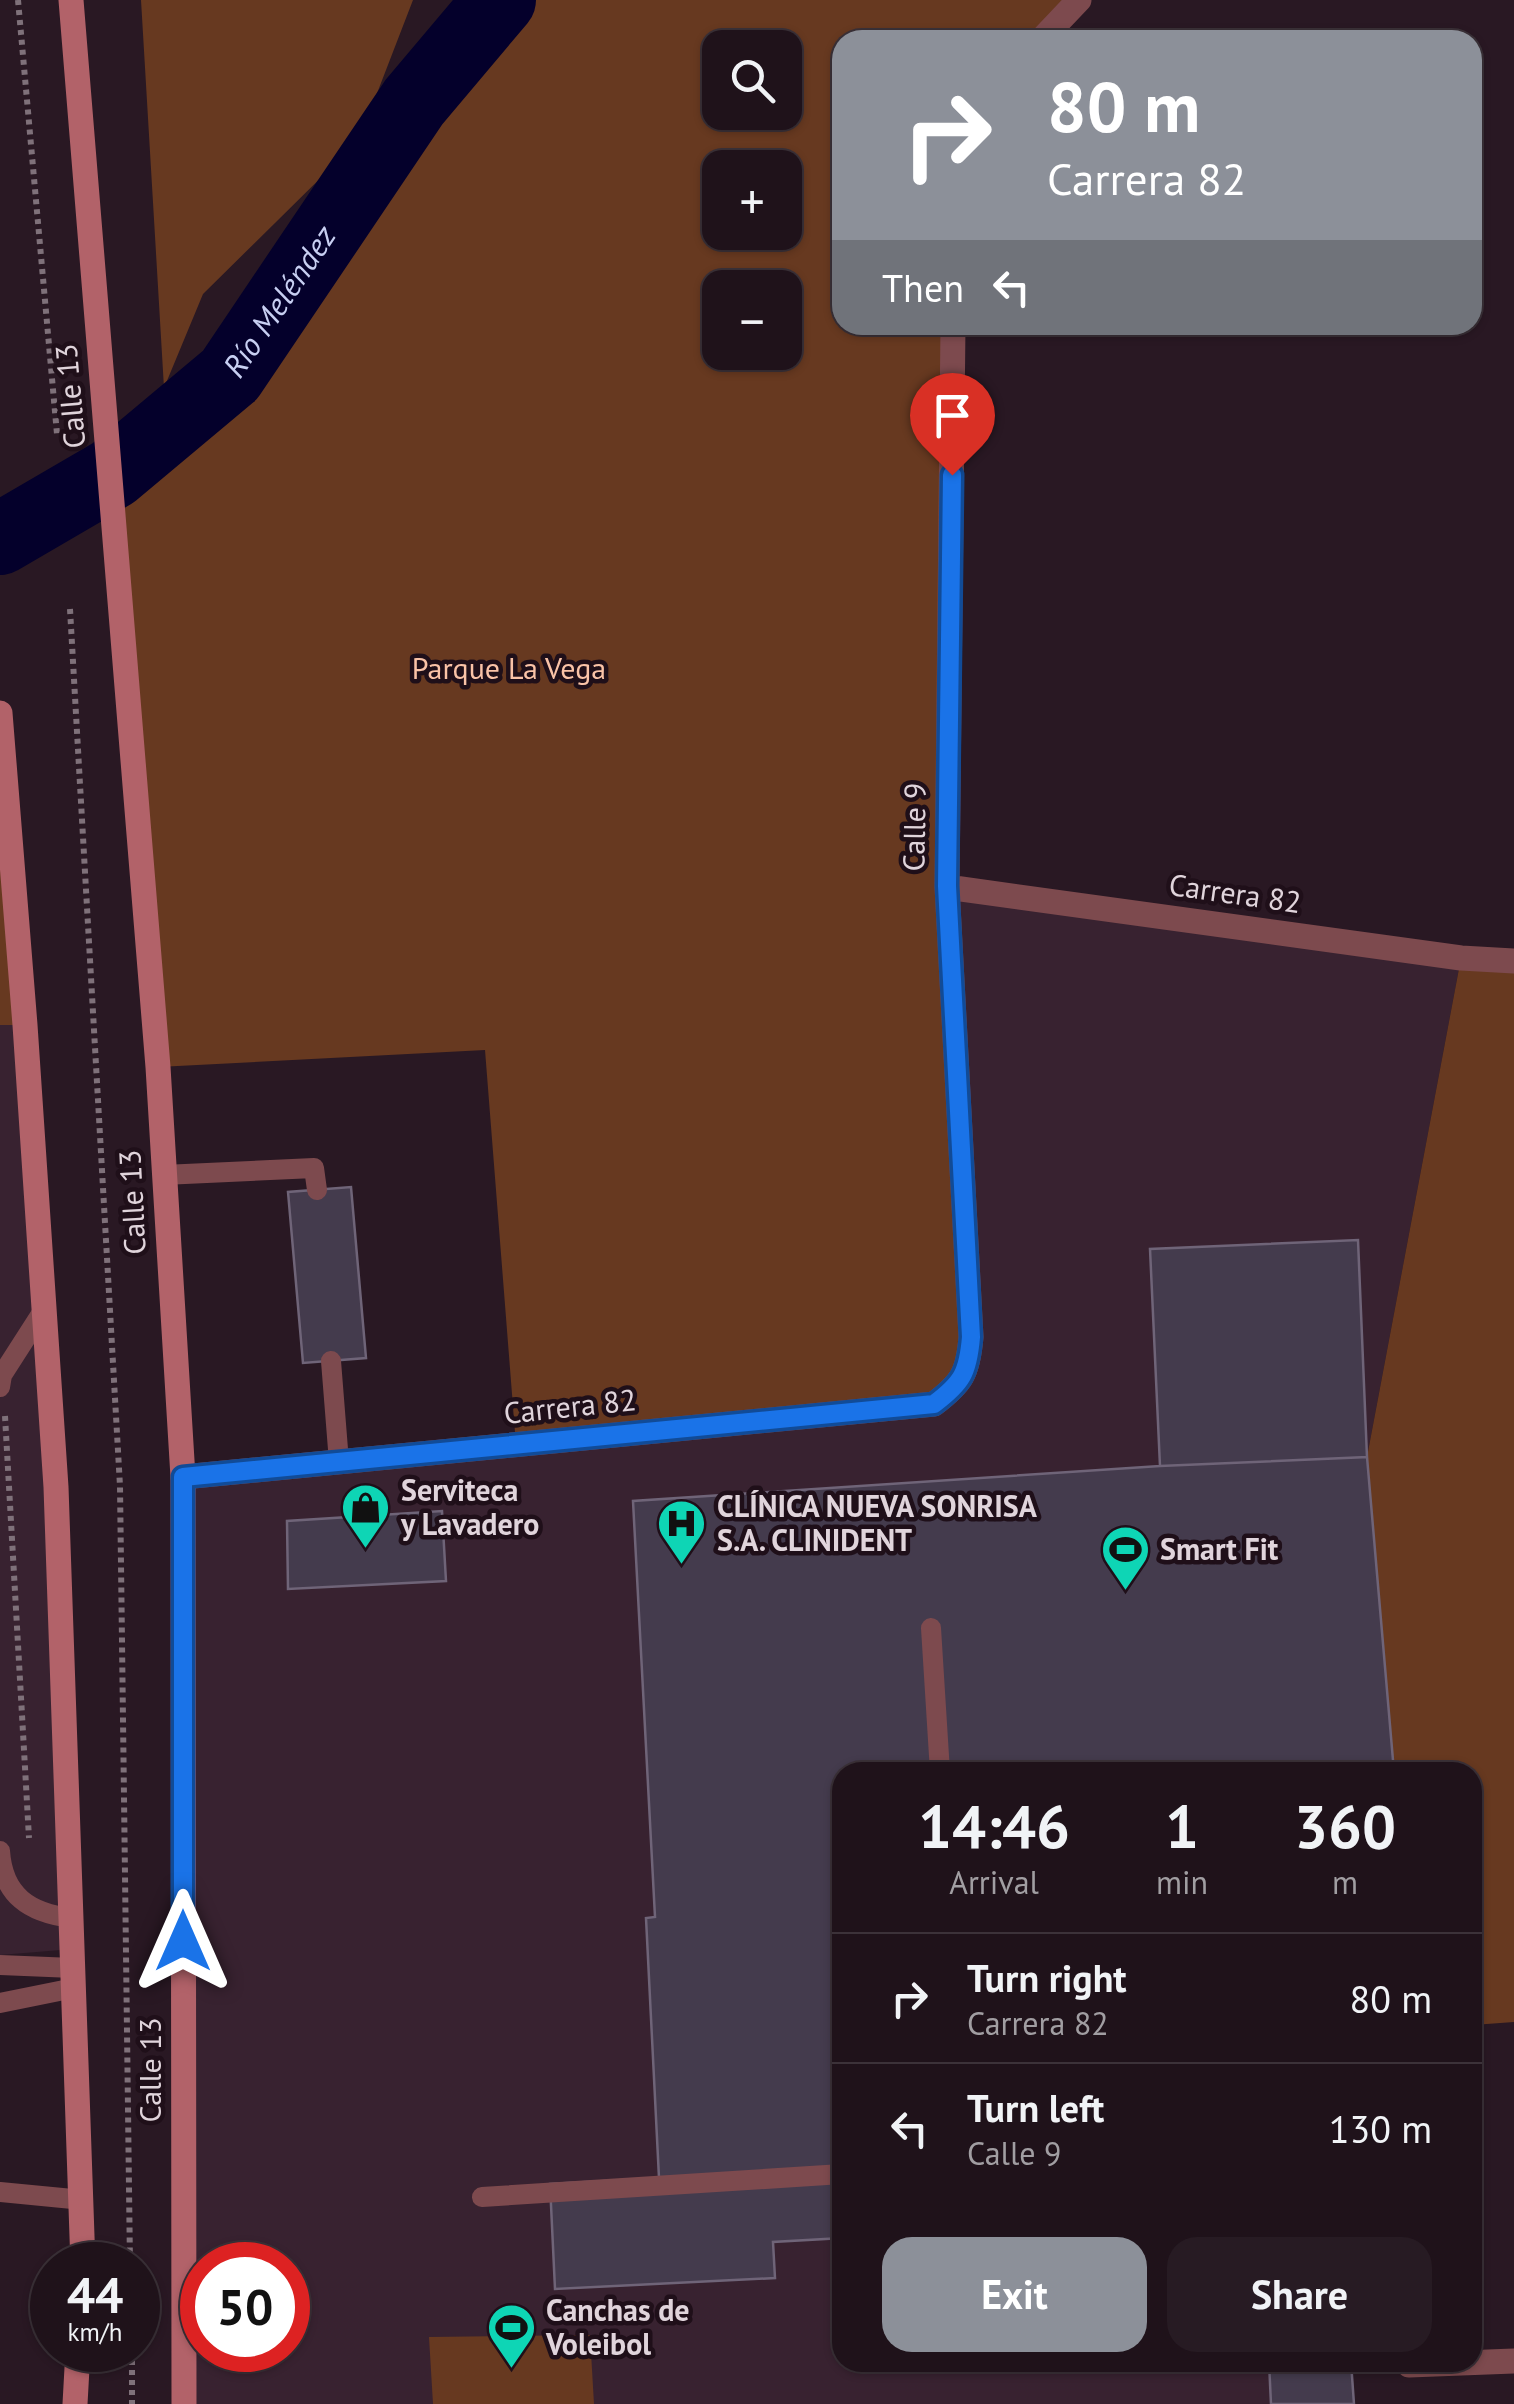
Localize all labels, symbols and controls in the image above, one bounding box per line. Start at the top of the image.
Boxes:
map controls [702,30,802,370]
button: search [702,30,802,130]
text: 80 m [1047,61,1200,151]
icon: right [882,70,1012,200]
text: Carrera 82 [1047,149,1246,207]
button: + [702,150,802,250]
water label: Río Meléndez [213,216,345,385]
icon: left [984,260,1039,315]
text: Then [882,263,964,312]
button: − [702,270,802,370]
street label: Calle 13 [46,342,94,450]
pin [910,373,995,476]
icon: arrive [925,388,980,443]
park label: Parque La Vega [412,648,606,687]
street label: Calle 9 [893,782,934,872]
street label: Carrera 82 [1167,864,1304,921]
street label: Calle 13 [109,1149,154,1256]
street label: Carrera 82 [502,1379,638,1432]
place label: Serviteca y Lavadero [400,1470,539,1543]
shop icon: Serviteca y Lavadero [340,1482,392,1550]
place label: CLÍNICA NUEVA SONRISA S.A. CLINIDENT [717,1486,1038,1559]
hospital icon: CLÍNICA NUEVA SONRISA S.A. CLINIDENT [656,1498,708,1566]
sports icon: Smart Fit [1099,1524,1151,1592]
place label: Smart Fit [1160,1529,1279,1568]
text: 14:46 [918,1787,1070,1865]
text: 1 [1165,1787,1199,1865]
text: 360 [1294,1787,1396,1865]
text: Arrival [949,1861,1039,1903]
text: min [1156,1861,1208,1903]
text: m [1332,1861,1358,1903]
position arrow [131,1889,235,1993]
text: Turn right [967,1953,1127,2002]
icon: right [882,1971,937,2026]
text: 80 m [1350,1974,1432,2023]
text: Carrera 82 [967,2002,1109,2044]
street label: Calle 13 [130,2018,169,2122]
text: Turn left [967,2083,1104,2132]
icon: left [882,2101,937,2156]
text: 130 m [1329,2104,1432,2153]
text: Calle 9 [967,2132,1062,2174]
button: Exit [882,2237,1147,2352]
button: Share [1167,2237,1432,2352]
speed limit sign: 50 [180,2242,310,2372]
text: 44 [67,2262,123,2327]
place label: Canchas de Voleibol [545,2290,690,2363]
sports icon: Canchas de Voleibol [485,2302,537,2370]
text: km/h [68,2316,122,2348]

